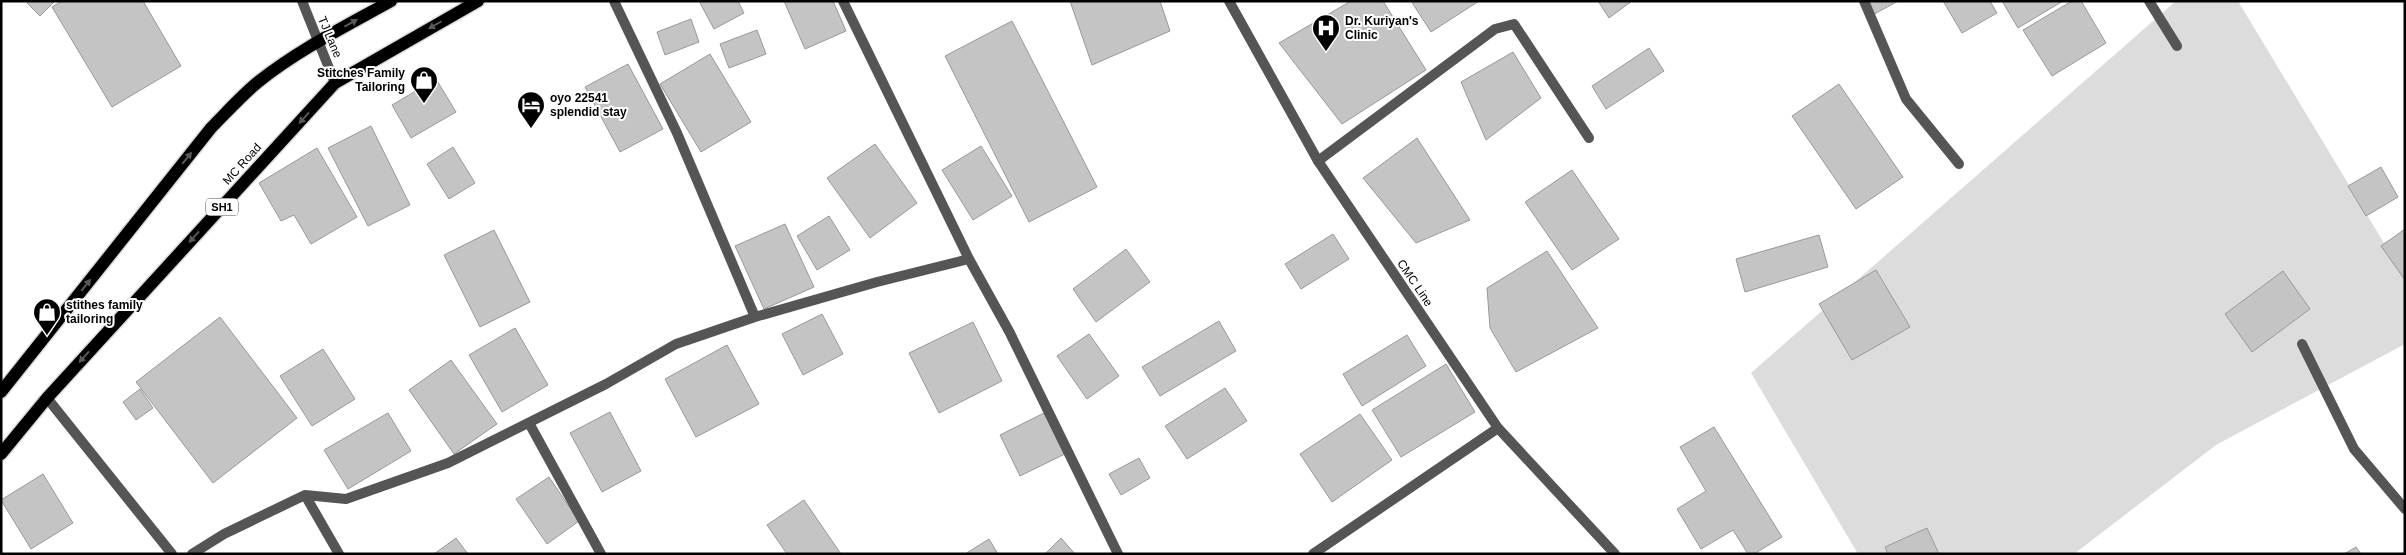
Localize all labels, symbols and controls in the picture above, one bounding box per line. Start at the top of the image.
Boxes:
hospital icon: Dr. Kuriyan's Clinic [1311,13,1341,52]
street label: TJ Lane [315,14,345,60]
place label: Dr. Kuriyan's Clinic [1345,14,1419,42]
one-way arrow [344,19,359,27]
one-way arrow [429,21,442,30]
shop icon: Stitches Family Tailoring [409,65,439,104]
place label: Stitches Family Tailoring [317,66,405,94]
hotel icon: oyo 22541 splendid stay [516,90,546,129]
place label: oyo 22541 splendid stay [550,91,627,119]
one-way arrow [298,111,309,124]
street label: MC Road [220,140,264,188]
one-way arrow [182,151,192,165]
road number: SH1 [206,198,238,216]
one-way arrow [188,231,200,243]
street label: CMC Line [1394,257,1436,309]
one-way arrow [80,279,91,292]
shop icon: stithes family tailoring [32,297,62,336]
place label: stithes family tailoring [66,298,143,326]
one-way arrow [78,351,90,363]

